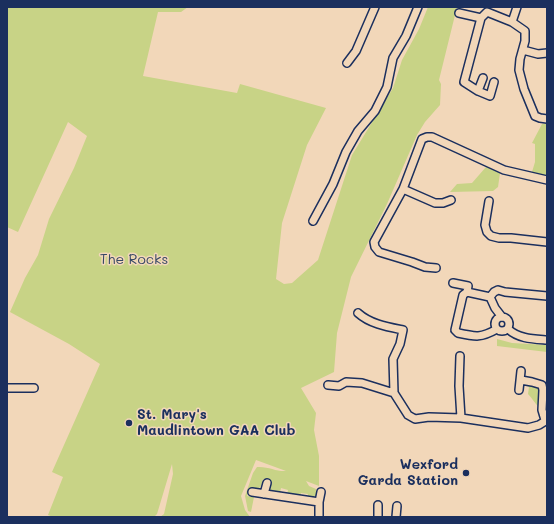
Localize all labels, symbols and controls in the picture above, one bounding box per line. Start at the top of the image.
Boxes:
park label: The Rocks [100,252,168,268]
place label: St. Mary's Maudlintown GAA Club [137,407,295,440]
marker: St. Mary's Maudlintown GAA Club [124,418,134,428]
place label: Wexford Garda Station [358,457,458,490]
marker: Wexford Garda Station [461,468,471,478]

